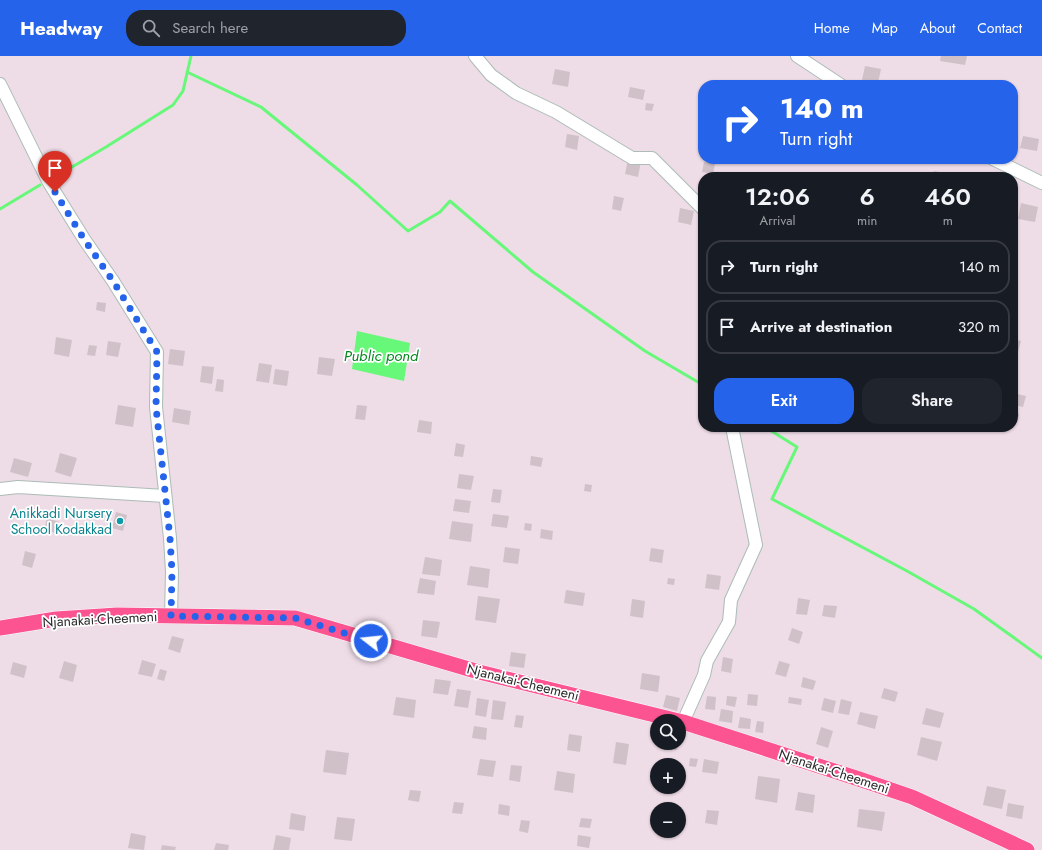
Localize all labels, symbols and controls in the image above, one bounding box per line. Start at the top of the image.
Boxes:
search box [126,10,406,46]
text: Headway [20,15,102,42]
icon: search [140,17,162,39]
text: Search here [172,17,248,39]
text: Home [814,18,850,38]
text: Map [872,18,898,38]
text: About [920,18,955,38]
text: Contact [977,18,1022,38]
text: 140 m [780,88,864,129]
icon: right [714,96,766,148]
text: Turn right [780,126,852,152]
pin [38,151,72,192]
icon: arrive [44,157,66,179]
text: 12:06 [745,179,810,214]
text: 6 [860,179,875,214]
text: 460 [924,179,971,214]
text: Arrival [760,211,795,230]
text: min [857,211,877,230]
text: m [943,211,953,230]
icon: right [716,256,738,278]
text: Turn right [750,256,818,278]
text: 140 m [959,256,1000,278]
icon: arrive [716,316,738,338]
text: Arrive at destination [750,316,892,338]
text: 320 m [958,316,1000,338]
water label: Public pond [344,345,419,367]
button: Exit [714,378,854,424]
button: Share [862,378,1002,424]
place label: Anikkadi Nursery School Kodakkad [10,503,113,539]
marker: Anikkadi Nursery School Kodakkad [115,516,125,526]
street label: Njanakai-Cheemeni [42,606,158,632]
position arrow [350,620,392,662]
street label: Njanakai-Cheemeni [465,658,581,706]
map controls [650,714,686,838]
button: search [650,714,686,750]
street label: Njanakai-Cheemeni [776,744,892,798]
button: + [650,758,686,794]
button: − [650,802,686,838]

